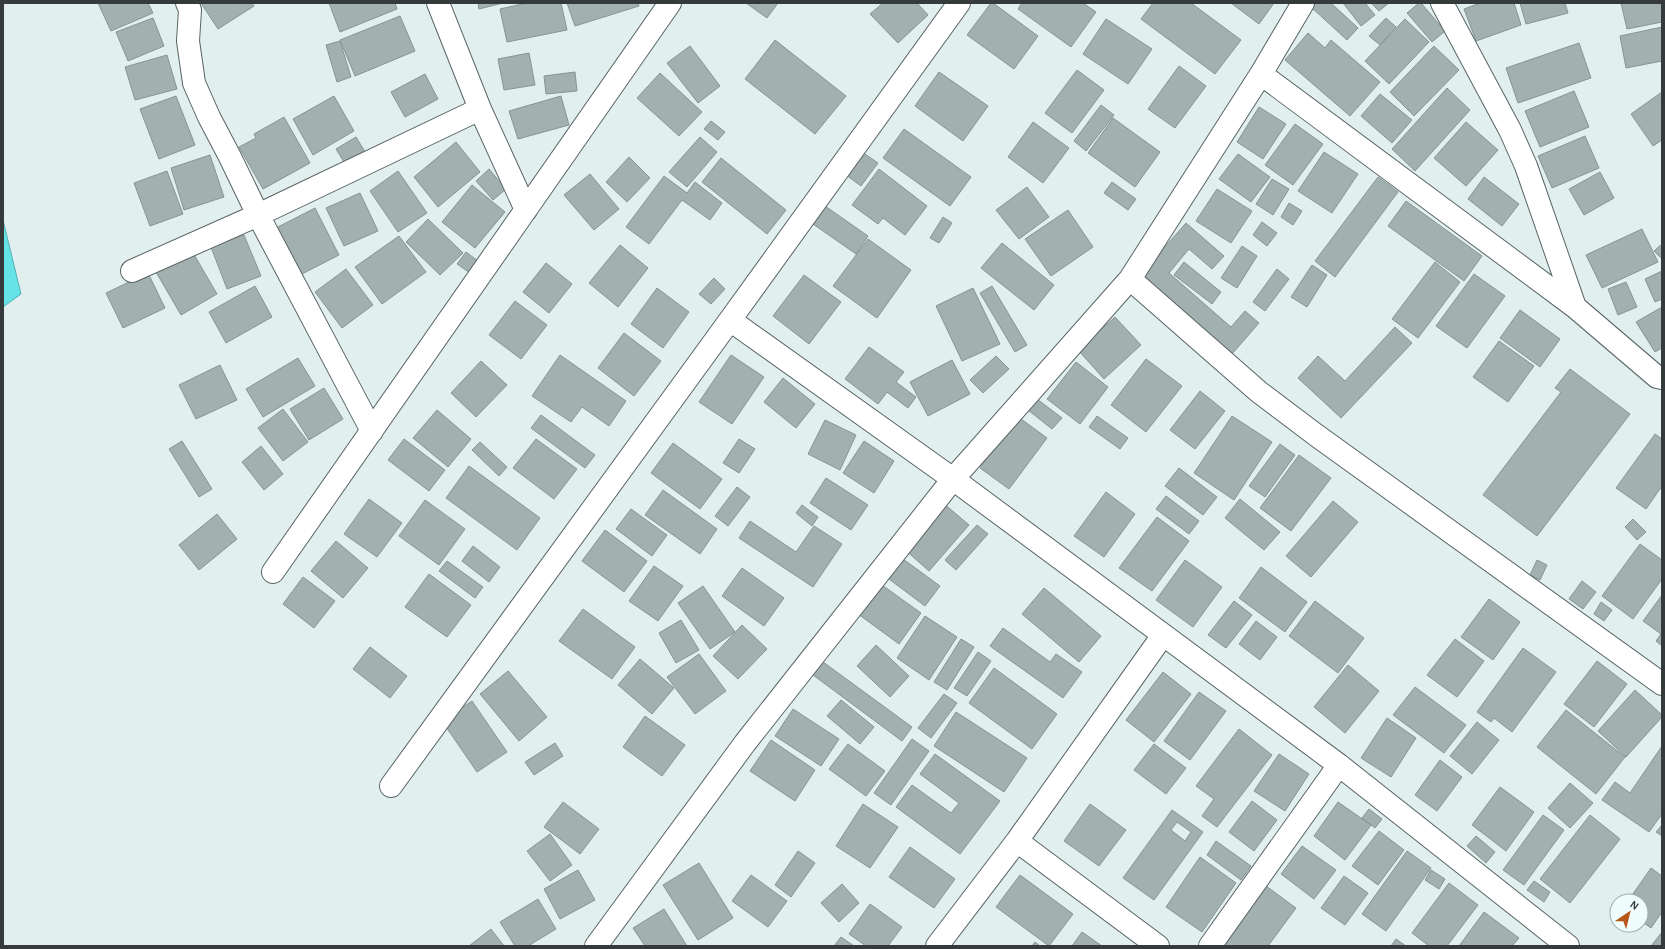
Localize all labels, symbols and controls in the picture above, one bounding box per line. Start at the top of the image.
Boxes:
north arrow [1609,893,1649,933]
text: N [1628,899,1641,912]

